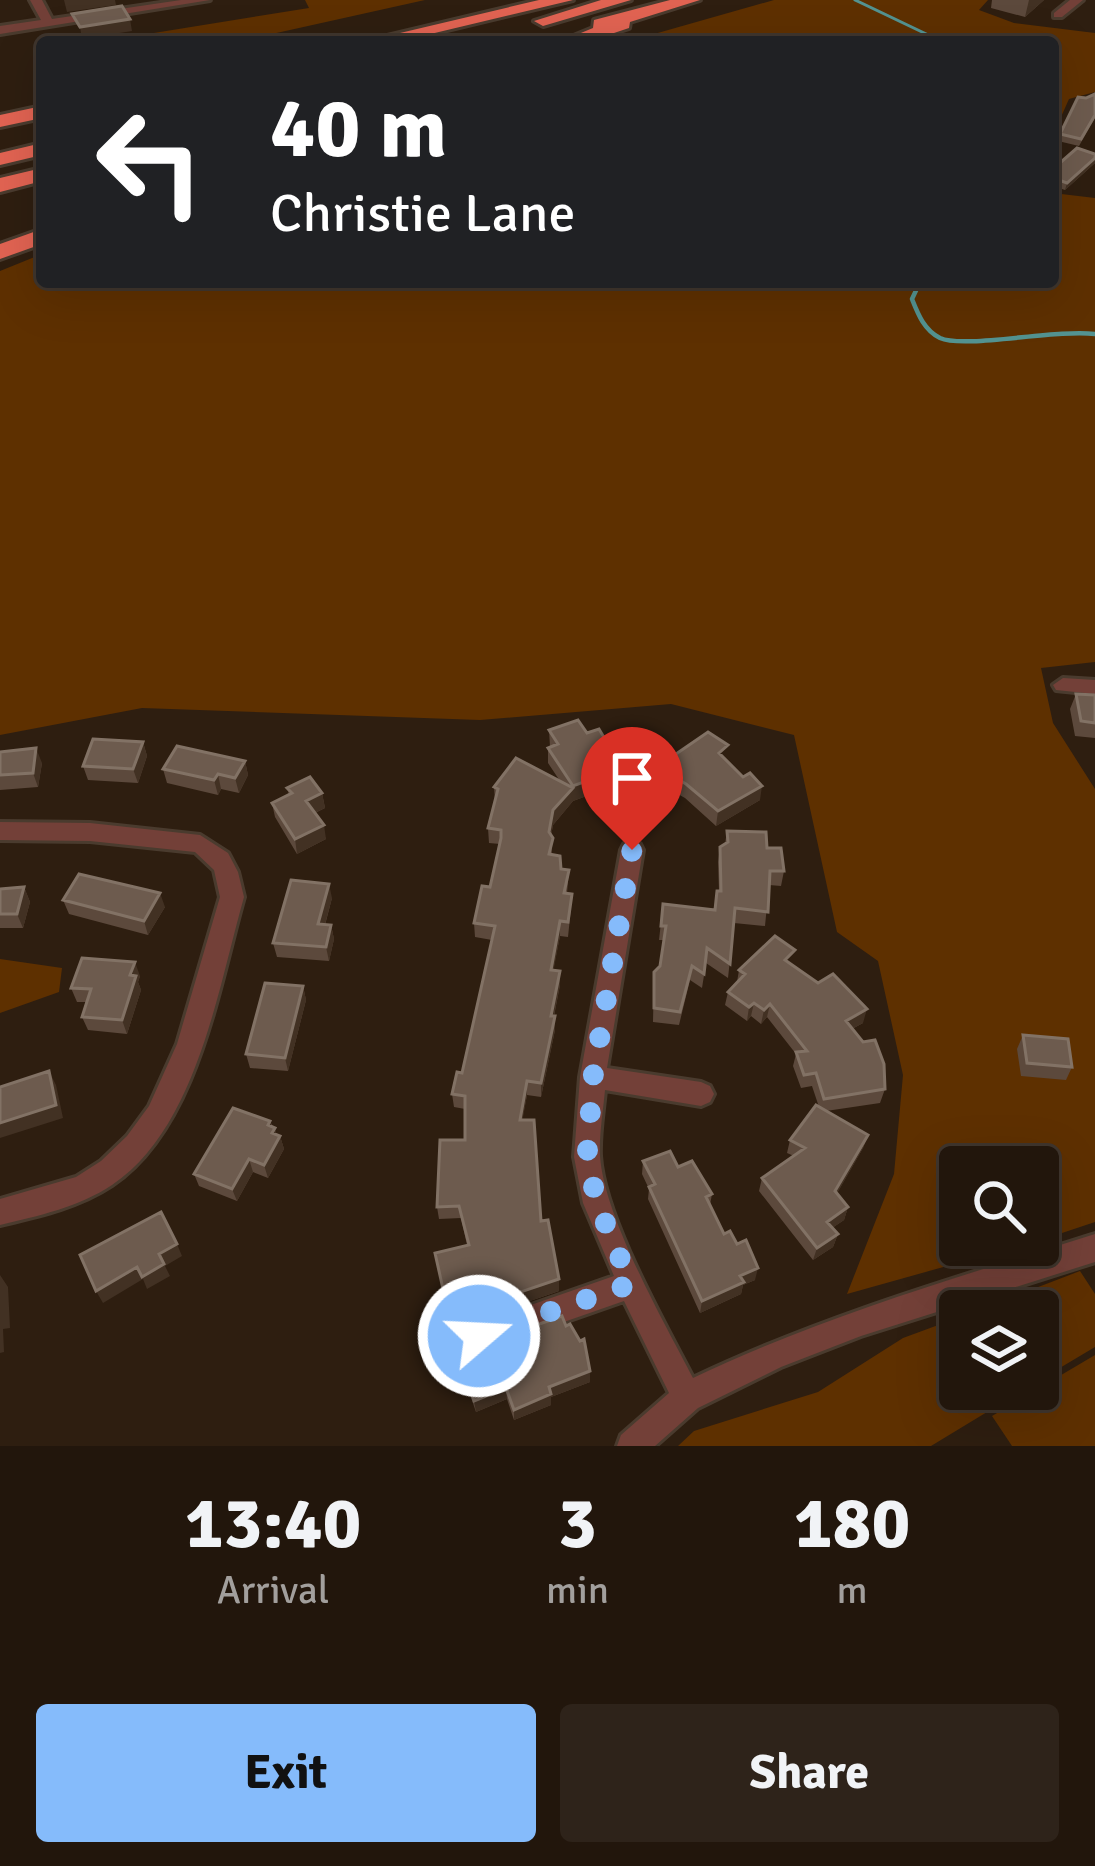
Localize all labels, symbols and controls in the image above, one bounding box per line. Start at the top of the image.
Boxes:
text: 40 m [270,77,447,181]
icon: left [72,84,228,240]
text: Christie Lane [270,180,575,247]
pin [581,727,683,850]
icon: arrive [599,745,665,811]
map controls [939,1146,1059,1410]
button: search [939,1146,1059,1266]
position arrow [416,1273,542,1399]
button: layers [939,1290,1059,1410]
text: 13:40 [185,1479,361,1568]
text: 3 [558,1479,597,1568]
text: 180 [794,1479,910,1568]
text: Arrival [217,1566,329,1614]
text: min [546,1566,609,1614]
text: m [836,1566,868,1614]
button: Exit [36,1704,536,1842]
button: Share [560,1704,1059,1842]

